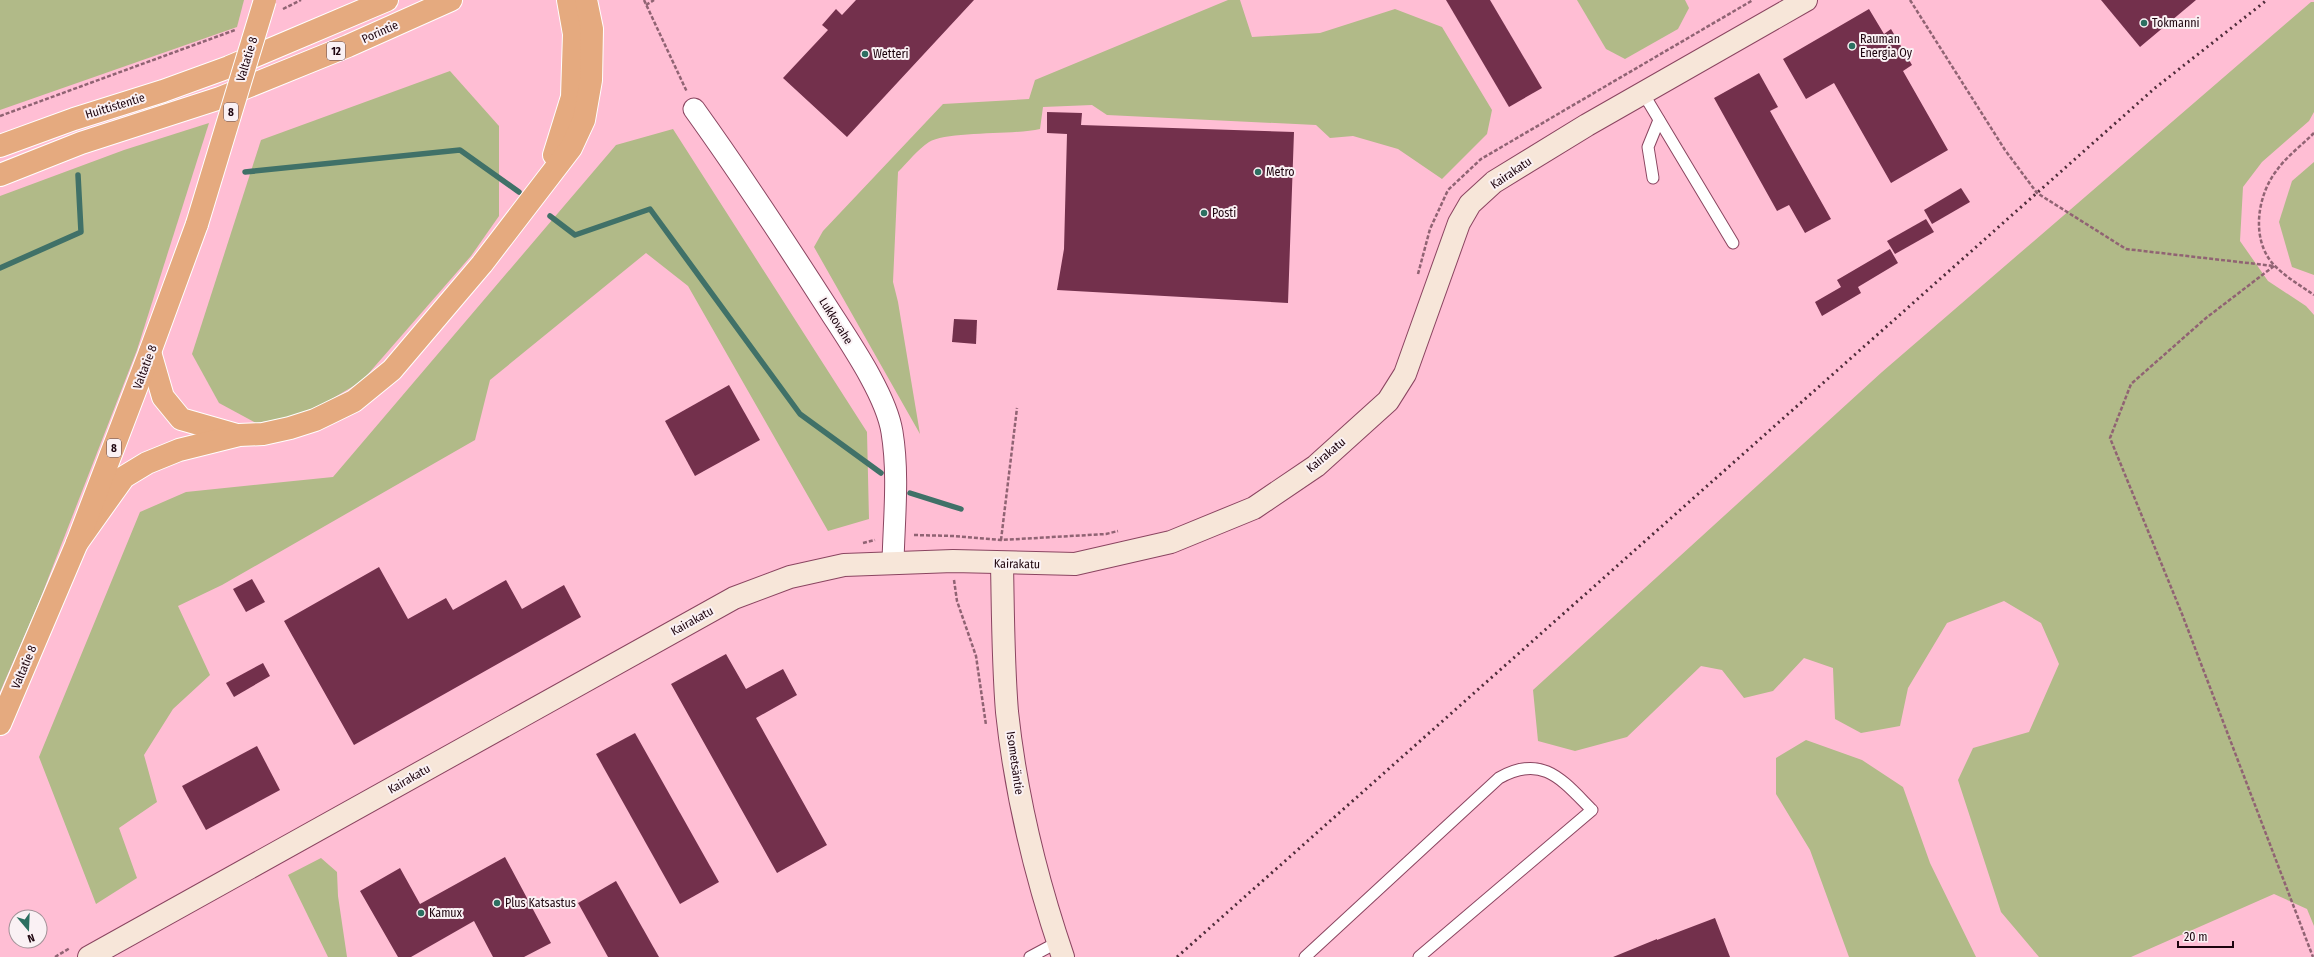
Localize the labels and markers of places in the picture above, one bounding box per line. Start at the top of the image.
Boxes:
place label: Tokmanni [2152,16,2200,30]
marker: Tokmanni [2139,18,2149,28]
place label: Rauman Energia Oy [1860,32,1913,60]
marker: Rauman Energia Oy [1847,41,1857,51]
place label: Wetteri [873,47,909,61]
marker: Wetteri [860,49,870,59]
place label: Metro [1266,165,1295,179]
marker: Metro [1253,167,1263,177]
place label: Posti [1212,206,1236,220]
marker: Posti [1199,208,1209,218]
place label: Plus Katsastus [505,896,576,910]
marker: Plus Katsastus [492,898,502,908]
place label: Kamux [429,906,463,920]
marker: Kamux [416,908,426,918]

